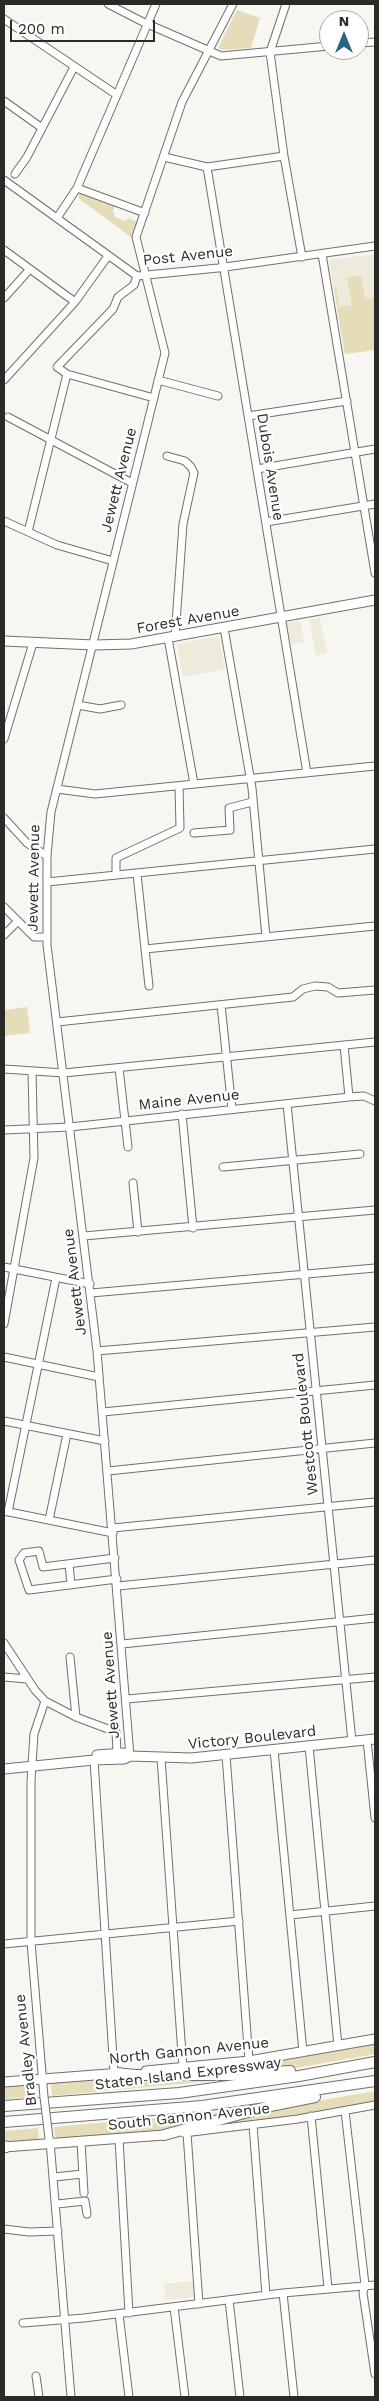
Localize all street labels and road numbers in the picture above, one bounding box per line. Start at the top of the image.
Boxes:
street label: Post Avenue [142,242,234,270]
street label: Dubois Avenue [253,412,287,522]
street label: Jewett Avenue [97,426,141,534]
street label: Forest Avenue [135,602,241,638]
street label: Jewett Avenue [24,824,44,932]
street label: Maine Avenue [138,1086,240,1114]
street label: Jewett Avenue [60,1228,90,1336]
street label: Westcott Boulevard [290,1352,322,1496]
street label: Jewett Avenue [98,1631,124,1739]
street label: Victory Boulevard [187,1722,317,1754]
street label: Bradley Avenue [11,1993,41,2107]
street label: North Gannon Avenue [108,2034,270,2068]
street label: Staten Island Expressway [94,2054,282,2094]
street label: South Gannon Avenue [107,2100,271,2134]

